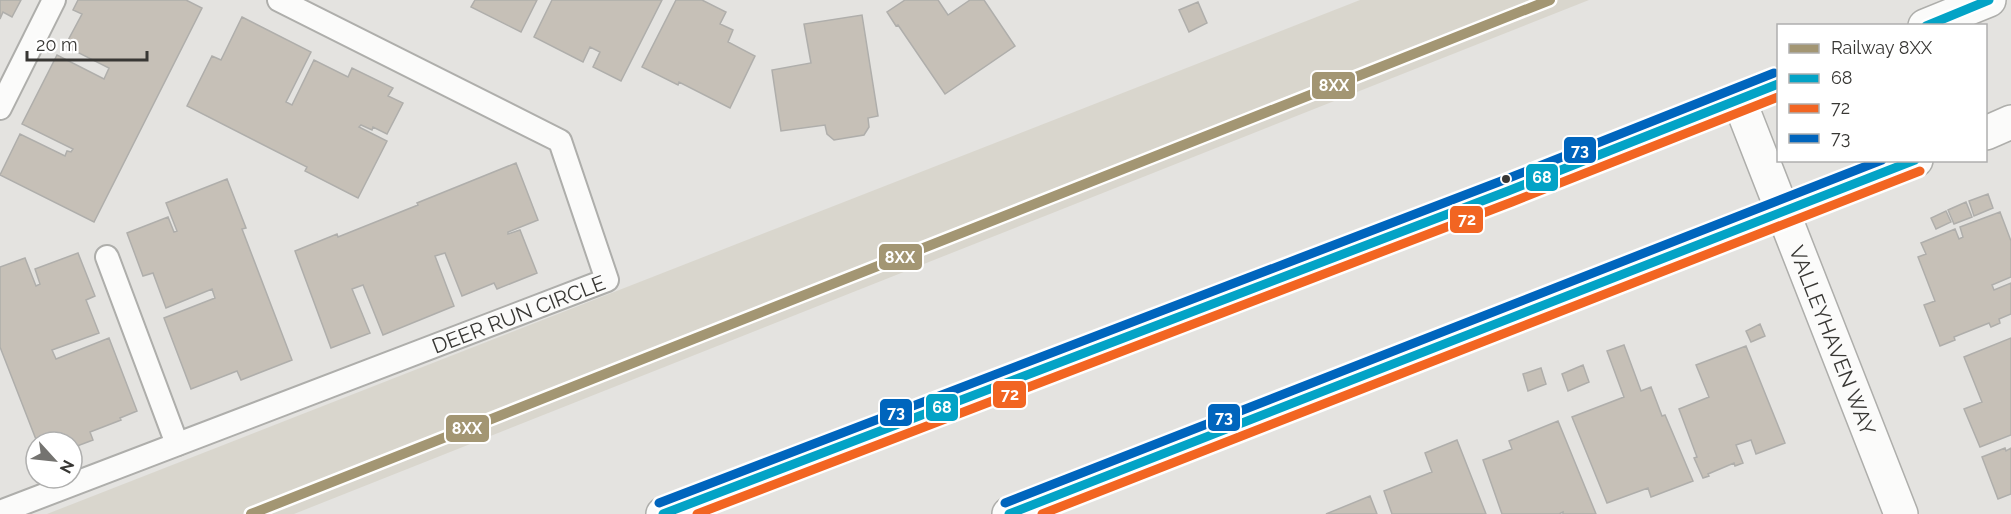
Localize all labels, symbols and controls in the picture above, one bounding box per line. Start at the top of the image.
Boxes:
scale bar [27,24,147,62]
legend [1777,24,1987,162]
text: 20 m [36,34,78,55]
text: Railway 8XX [1831,37,1933,58]
text: 68 [1831,67,1853,88]
line badge: 8XX [1311,71,1356,100]
text: 8XX [1319,76,1350,95]
text: 72 [1831,97,1850,118]
text: 73 [1831,127,1850,148]
line badge: 73 [1563,136,1597,164]
text: 73 [1571,141,1589,160]
line badge: 68 [1525,163,1559,192]
text: 68 [1532,168,1552,187]
unlabelled marker [1500,173,1512,185]
line badge: 72 [1449,205,1484,234]
text: 72 [1458,210,1476,229]
street label: VALLEYHAVEN WAY [1785,242,1881,439]
line badge: 8XX [878,243,923,271]
text: 8XX [885,248,916,267]
street label: DEER RUN CIRCLE [428,269,609,358]
line badge: 72 [992,380,1027,409]
text: 72 [1001,385,1019,404]
line badge: 68 [925,393,959,422]
line badge: 73 [879,398,913,427]
text: 68 [932,398,952,417]
text: 73 [887,403,905,422]
line badge: 73 [1207,403,1241,432]
text: 73 [1215,408,1233,427]
line badge: 8XX [445,414,490,443]
text: 8XX [452,419,483,438]
north arrow [24,430,84,490]
text: N [56,457,78,476]

